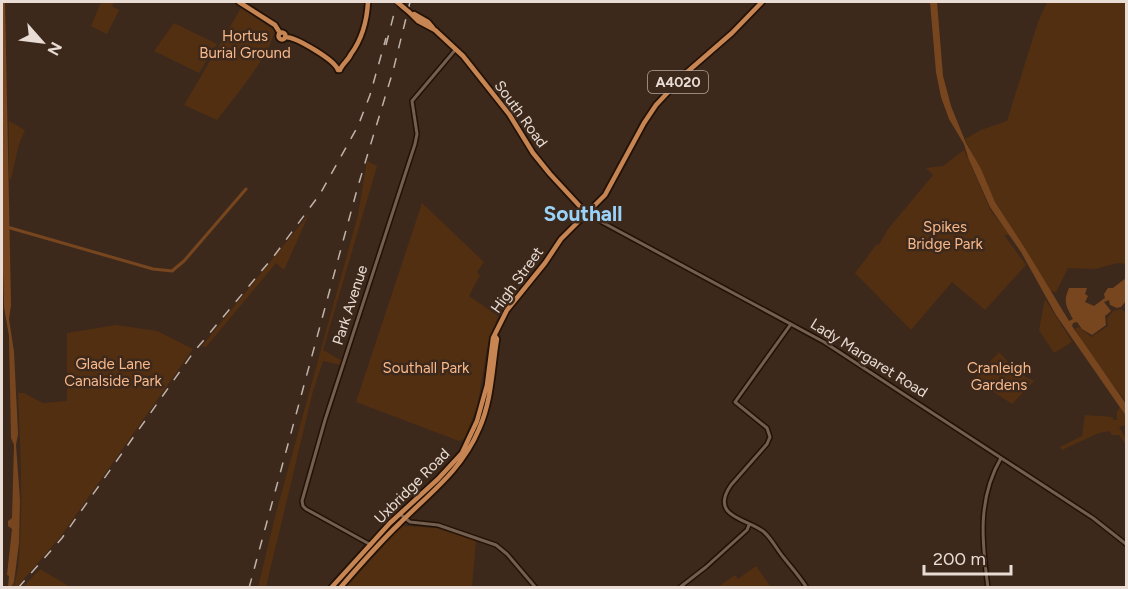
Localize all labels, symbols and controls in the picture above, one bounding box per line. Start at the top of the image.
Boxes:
north arrow [12,12,72,72]
park label: Hortus Burial Ground [199,27,291,62]
text: N [44,39,66,59]
road number: A4020 [648,71,708,93]
street label: South Road [491,77,551,151]
district label: Southall [544,201,622,226]
park label: Spikes Bridge Park [907,218,984,253]
street label: High Street [487,243,547,317]
street label: Park Avenue [329,263,371,347]
street label: Lady Margaret Road [807,315,931,401]
park label: Glade Lane Canalside Park [64,355,162,390]
park label: Southall Park [383,359,470,377]
park label: Cranleigh Gardens [967,359,1031,394]
street label: Uxbridge Road [371,445,453,527]
scale bar [924,538,1011,576]
text: 200 m [933,548,986,570]

